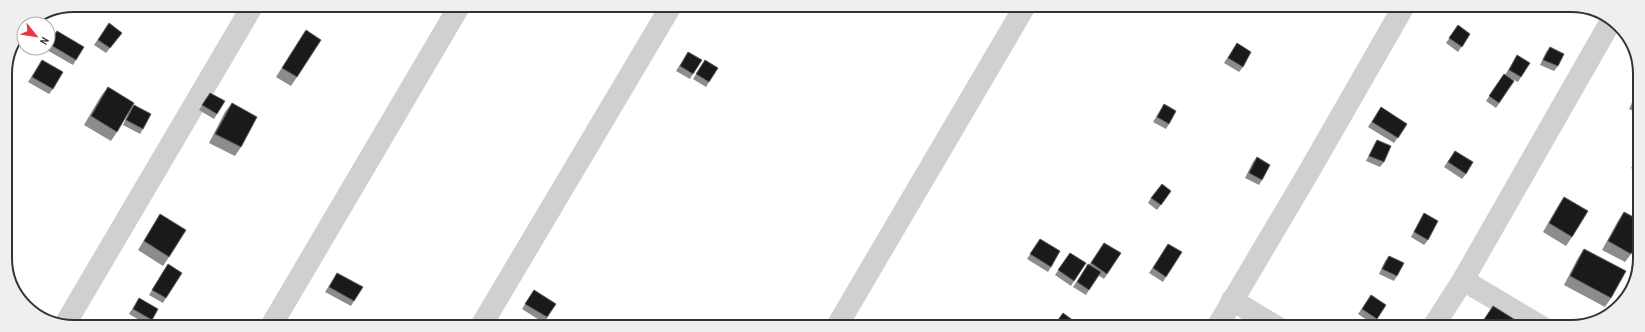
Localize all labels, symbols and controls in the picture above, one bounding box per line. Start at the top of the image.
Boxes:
north arrow [16,16,56,56]
text: N [37,35,52,47]

